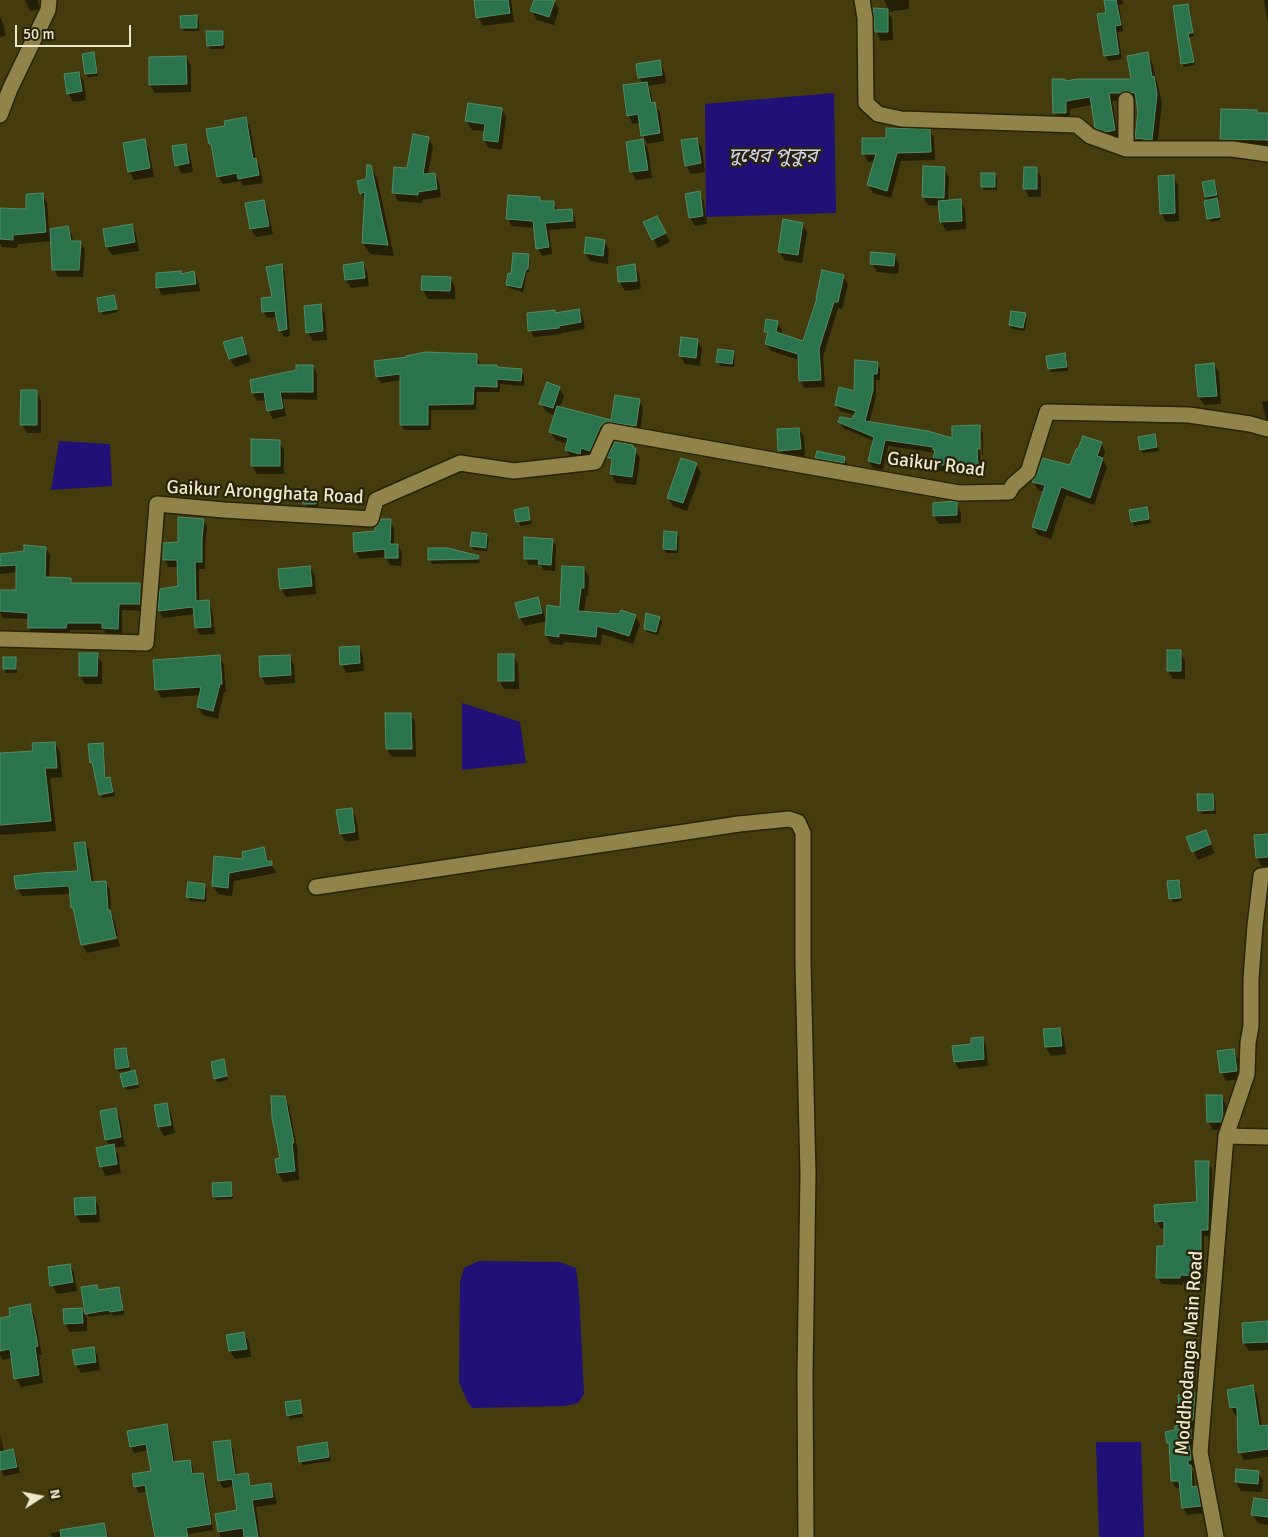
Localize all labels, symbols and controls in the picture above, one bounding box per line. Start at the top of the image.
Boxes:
scale bar [18,15,134,47]
text: 50 m [23,25,54,43]
water label: দুধের পুকুর [729,145,817,169]
street label: Gaikur Road [886,448,986,482]
street label: Gaikur Arongghata Road [166,476,364,510]
street label: Moddhodanga Main Road [1171,1250,1209,1456]
north arrow [15,1472,65,1522]
text: N [46,1488,64,1500]

